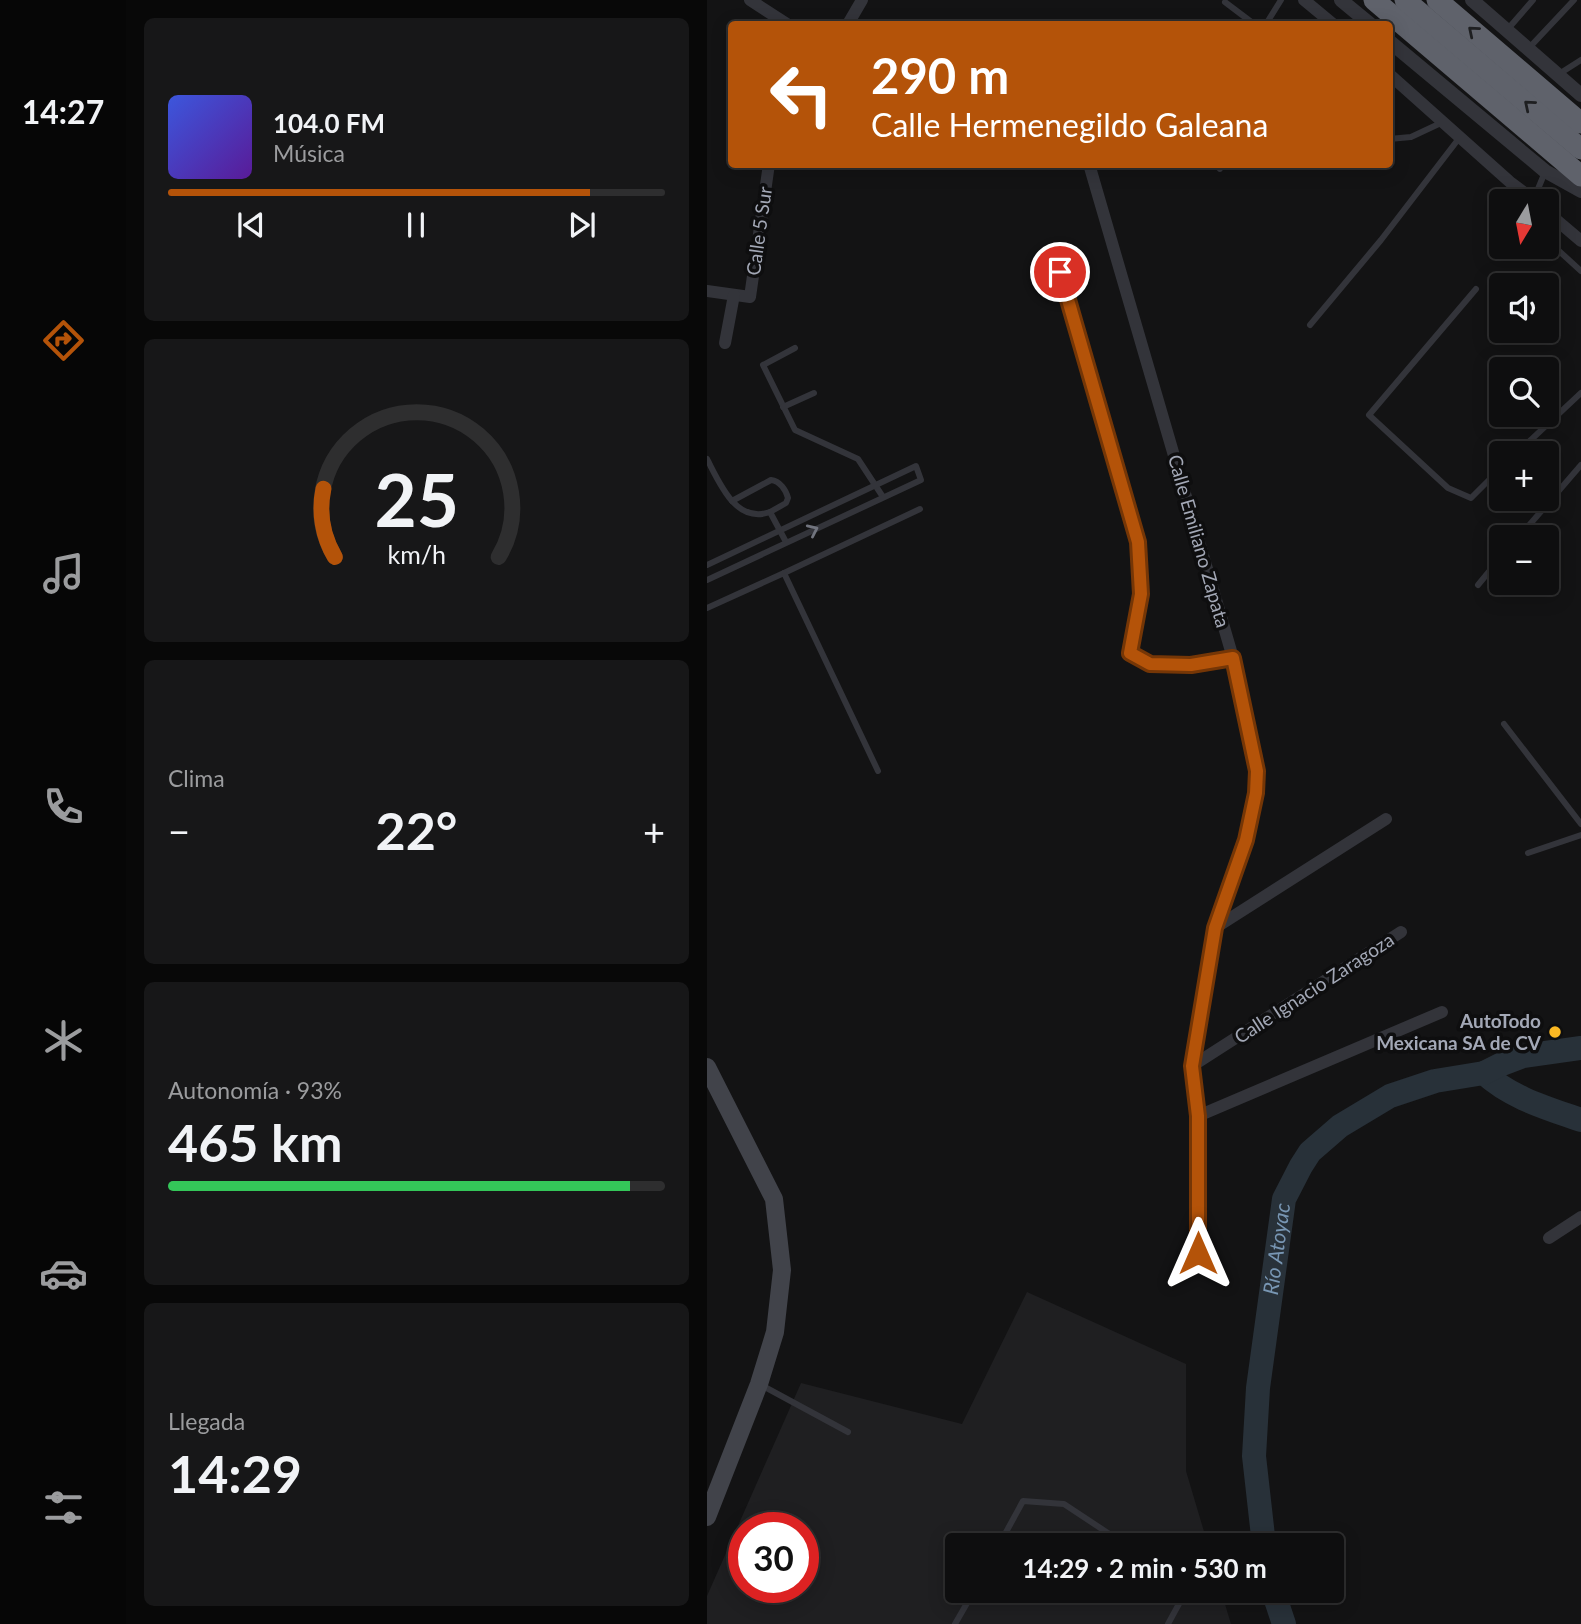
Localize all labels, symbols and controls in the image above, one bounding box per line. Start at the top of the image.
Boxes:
one-way arrow [1468,27,1481,39]
text: 290 m [871,46,1009,104]
icon: left [756,49,847,140]
text: 14:27 [22,92,104,131]
one-way arrow [1524,101,1537,113]
text: Calle Hermenegildo Galeana [871,105,1268,144]
text: 104.0 FM [273,107,385,139]
text: Música [273,139,345,167]
street label: Calle 5 Sur [741,185,776,277]
north arrow [1489,189,1559,259]
map controls [1489,189,1559,595]
icon: previous [232,206,270,244]
icon: pause [397,206,435,244]
icon: next [563,206,601,244]
pin [1030,242,1090,302]
icon: arrive [1041,253,1079,291]
button: sound [1489,273,1559,343]
icon: directions [39,316,88,365]
button: search [1489,357,1559,427]
button: + [1489,441,1559,511]
street label: Calle Emiliano Zapata [1164,452,1235,630]
text: 25 [374,455,459,543]
one-way arrow [806,524,818,538]
button: − [1489,525,1559,595]
text: km/h [387,539,446,569]
icon: music [39,549,88,598]
text: Clima [168,764,225,792]
icon: phone [39,782,88,831]
text: 22° [376,799,457,861]
text: − [168,808,190,854]
text: + [643,808,665,854]
street label: Calle Ignacio Zaragoza [1230,927,1398,1048]
place label: AutoTodo Mexicana SA de CV [1376,1009,1542,1054]
icon: climate [39,1016,88,1065]
marker: AutoTodo Mexicana SA de CV [1547,1024,1563,1040]
text: Autonomía · 93% [168,1076,342,1104]
text: 465 km [168,1111,342,1173]
water label: Río Atoyac [1257,1201,1294,1296]
position arrow [1161,1216,1235,1290]
icon: car [39,1249,88,1298]
text: Llegada [168,1407,245,1435]
text: 14:29 [168,1442,302,1504]
icon: filters [39,1483,88,1532]
speed limit sign: 30 [728,1512,819,1603]
text: 14:29 · 2 min · 530 m [1022,1552,1267,1584]

